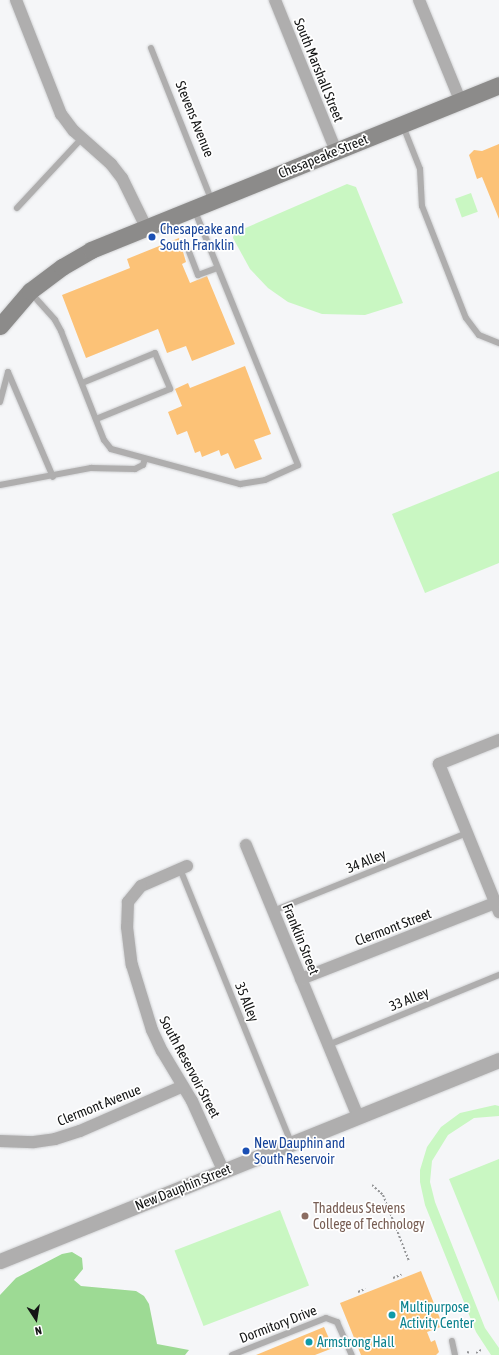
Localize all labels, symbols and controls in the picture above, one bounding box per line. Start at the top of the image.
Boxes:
street label: South Marshall Street [291,16,347,124]
street label: Stevens Avenue [172,79,218,159]
street label: Chesapeake Street [276,130,370,182]
place label: Chesapeake and South Franklin [160,221,244,254]
marker: Chesapeake and South Franklin [147,232,157,242]
street label: 34 Alley [344,845,388,877]
street label: Franklin Street [279,901,323,977]
street label: Clermont Street [352,905,434,949]
street label: 35 Alley [231,980,263,1024]
street label: 33 Alley [387,983,431,1015]
street label: South Reservoir Street [156,1013,224,1121]
street label: Clermont Avenue [55,1081,143,1129]
place label: New Dauphin and South Reservoir [254,1135,345,1168]
marker: New Dauphin and South Reservoir [241,1146,251,1156]
street label: New Dauphin Street [133,1160,233,1214]
place label: Thaddeus Stevens College of Technology [313,1200,425,1232]
marker: Thaddeus Stevens College of Technology [300,1211,310,1221]
north arrow [16,1299,56,1339]
place label: Multipurpose Activity Center [400,1299,474,1332]
street label: Dormitory Drive [237,1302,319,1346]
marker: Multipurpose Activity Center [387,1310,397,1320]
text: N [34,1324,43,1337]
place label: Armstrong Hall [317,1334,395,1350]
marker: Armstrong Hall [304,1337,314,1347]

